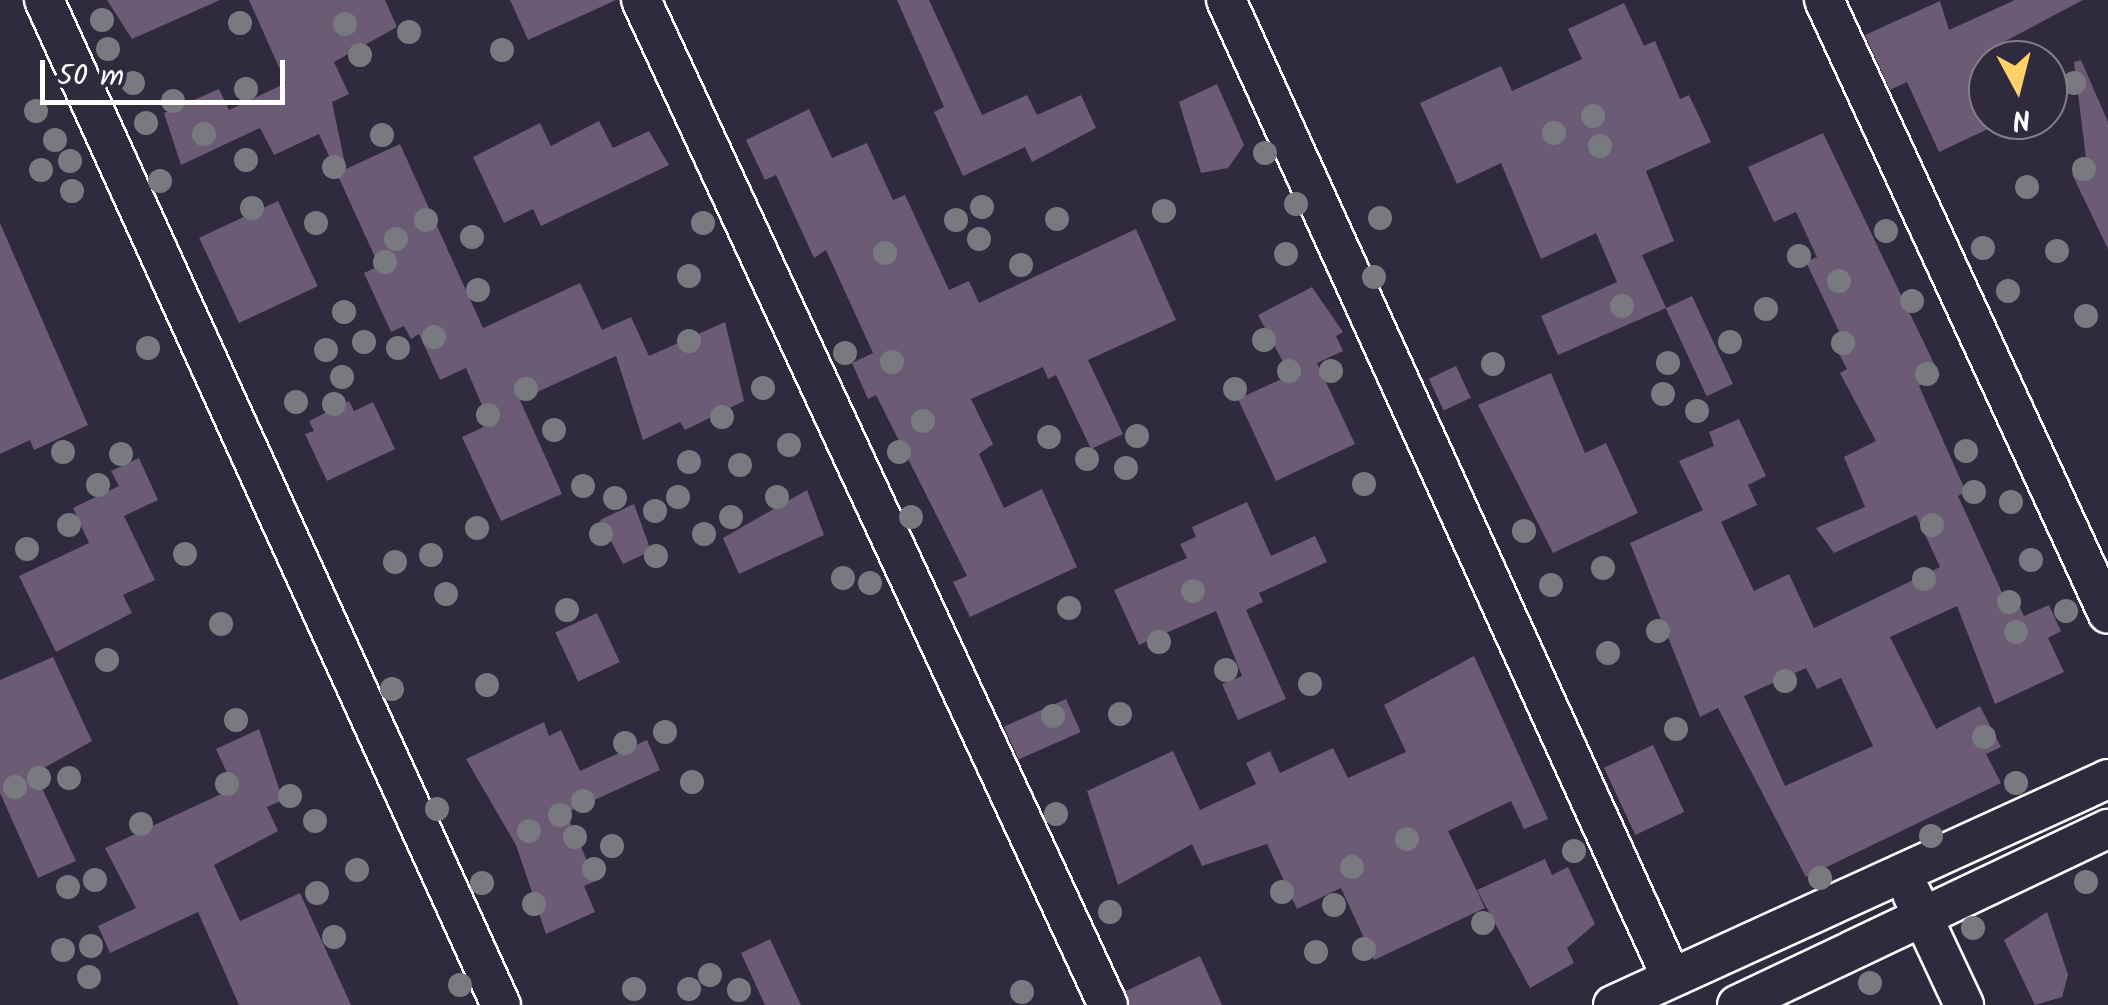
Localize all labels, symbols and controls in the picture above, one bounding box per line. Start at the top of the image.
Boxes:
scale bar [45,40,290,102]
north arrow [1968,40,2068,140]
text: 50 m [57,53,124,101]
text: N [2010,95,2033,142]

